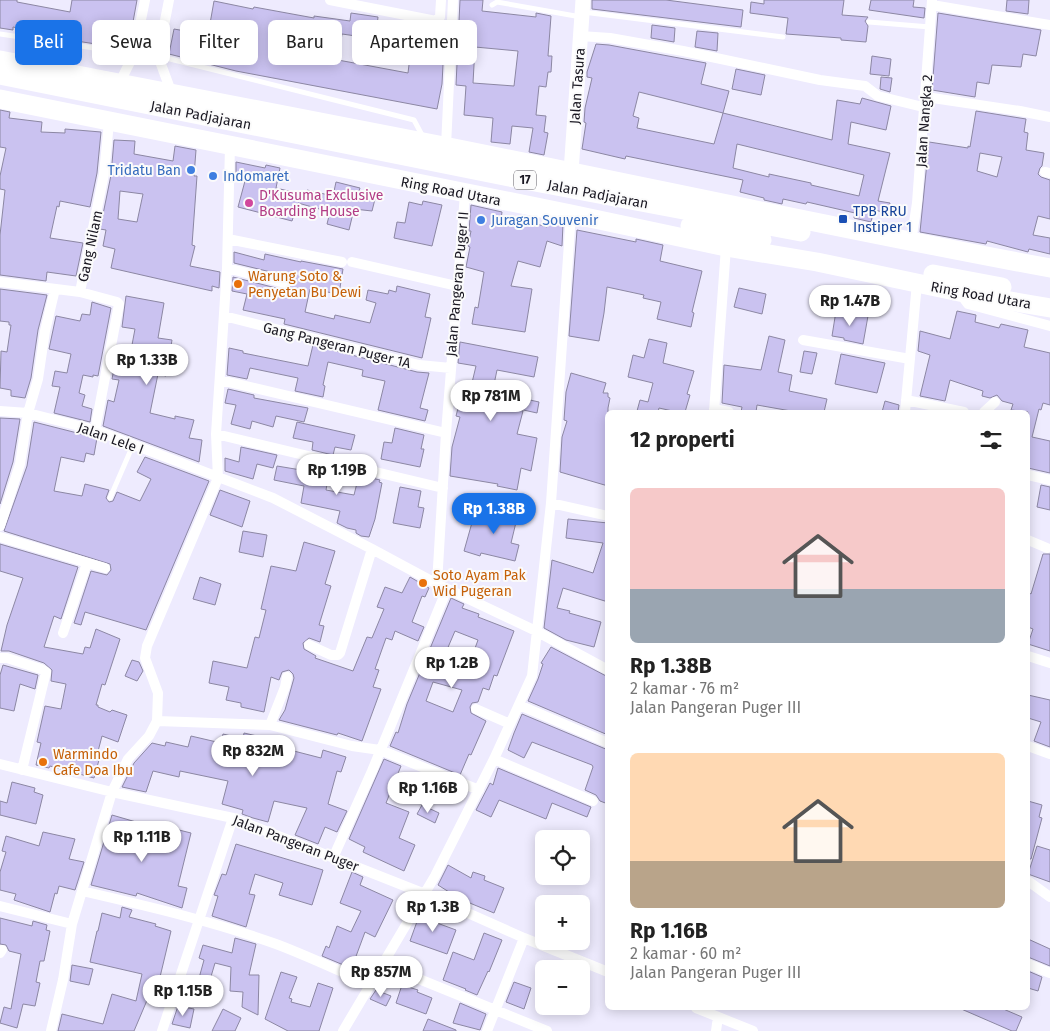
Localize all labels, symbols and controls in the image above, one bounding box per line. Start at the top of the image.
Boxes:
chip: Beli [15,20,82,65]
chip: Sewa [92,20,170,65]
chip: Filter [180,20,258,65]
chip: Baru [268,20,342,65]
chip: Apartemen [352,20,477,65]
street label: Jalan Tasura [566,47,589,125]
street label: Jalan Nangka 2 [913,74,936,168]
street label: Jalan Padjajaran [149,97,253,134]
place label: Tridatu Ban [108,162,181,179]
marker: Tridatu Ban [185,164,197,176]
place label: Indomaret [223,168,290,185]
marker: Indomaret [207,170,219,182]
road number: 17 [514,170,536,190]
street label: Ring Road Utara [399,173,503,210]
street label: Jalan Padjajaran [546,176,650,213]
place label: D'Kusuma Exclusive Boarding House [259,187,383,220]
marker: D'Kusuma Exclusive Boarding House [243,197,255,209]
place label: TPB RRU Instiper 1 [853,203,912,236]
street label: Gang Nilam [75,209,106,283]
street label: Jalan Pangeran Puger II [443,211,472,357]
place label: Juragan Souvenir [491,212,599,229]
marker: TPB RRU Instiper 1 [837,213,849,225]
marker: Juragan Souvenir [475,214,487,226]
place label: Warung Soto & Penyetan Bu Dewi [248,268,361,301]
marker: Warung Soto & Penyetan Bu Dewi [232,278,244,290]
street label: Ring Road Utara [929,278,1033,313]
pin: Rp 1.47B [798,284,902,327]
text: Rp 1.47B [820,291,880,310]
street label: Gang Pangeran Puger 1A [261,319,413,372]
pin: Rp 1.33B [95,344,199,386]
text: Rp 1.33B [116,350,178,369]
pin: Rp 781M [445,380,537,422]
text: Rp 781M [461,386,521,405]
street label: Jalan Lele I [75,419,146,458]
icon: filters [977,426,1005,454]
text: 12 properti [630,427,735,453]
pin: Rp 1.19B [285,454,389,496]
text: Rp 1.19B [307,460,367,479]
pin: Rp 1.38B [442,492,546,535]
text: Rp 1.38B [463,499,525,518]
icon: home [773,521,863,611]
place label: Soto Ayam Pak Wid Pugeran [433,567,527,600]
marker: Soto Ayam Pak Wid Pugeran [417,577,429,589]
pin: Rp 1.2B [406,646,498,689]
text: Rp 1.2B [426,653,478,672]
text: Rp 1.38B [630,653,712,679]
text: 2 kamar · 76 m² [630,679,739,698]
text: Jalan Pangeran Puger III [630,698,801,717]
pin: Rp 832M [207,734,299,777]
text: Rp 832M [222,741,284,760]
place label: Warmindo Cafe Doa Ibu [53,746,133,779]
marker: Warmindo Cafe Doa Ibu [37,756,49,768]
pin: Rp 1.16B [376,772,480,814]
text: Rp 1.16B [398,778,458,797]
icon: home [773,786,863,876]
street label: Jalan Pangeran Puger [230,812,362,876]
pin: Rp 1.11B [90,820,194,863]
text: Rp 1.11B [113,827,171,846]
map controls [535,830,590,1015]
button: locate [535,830,590,885]
pin: Rp 1.3B [387,890,479,933]
button: + [535,895,590,950]
text: Rp 1.3B [407,897,459,916]
text: Rp 1.16B [630,918,708,944]
text: 2 kamar · 60 m² [630,944,741,963]
pin: Rp 857M [335,956,427,998]
button: − [535,960,590,1015]
text: Rp 857M [351,962,411,981]
text: Jalan Pangeran Puger III [630,963,801,982]
pin: Rp 1.15B [131,974,235,1017]
text: Rp 1.15B [154,981,212,1000]

